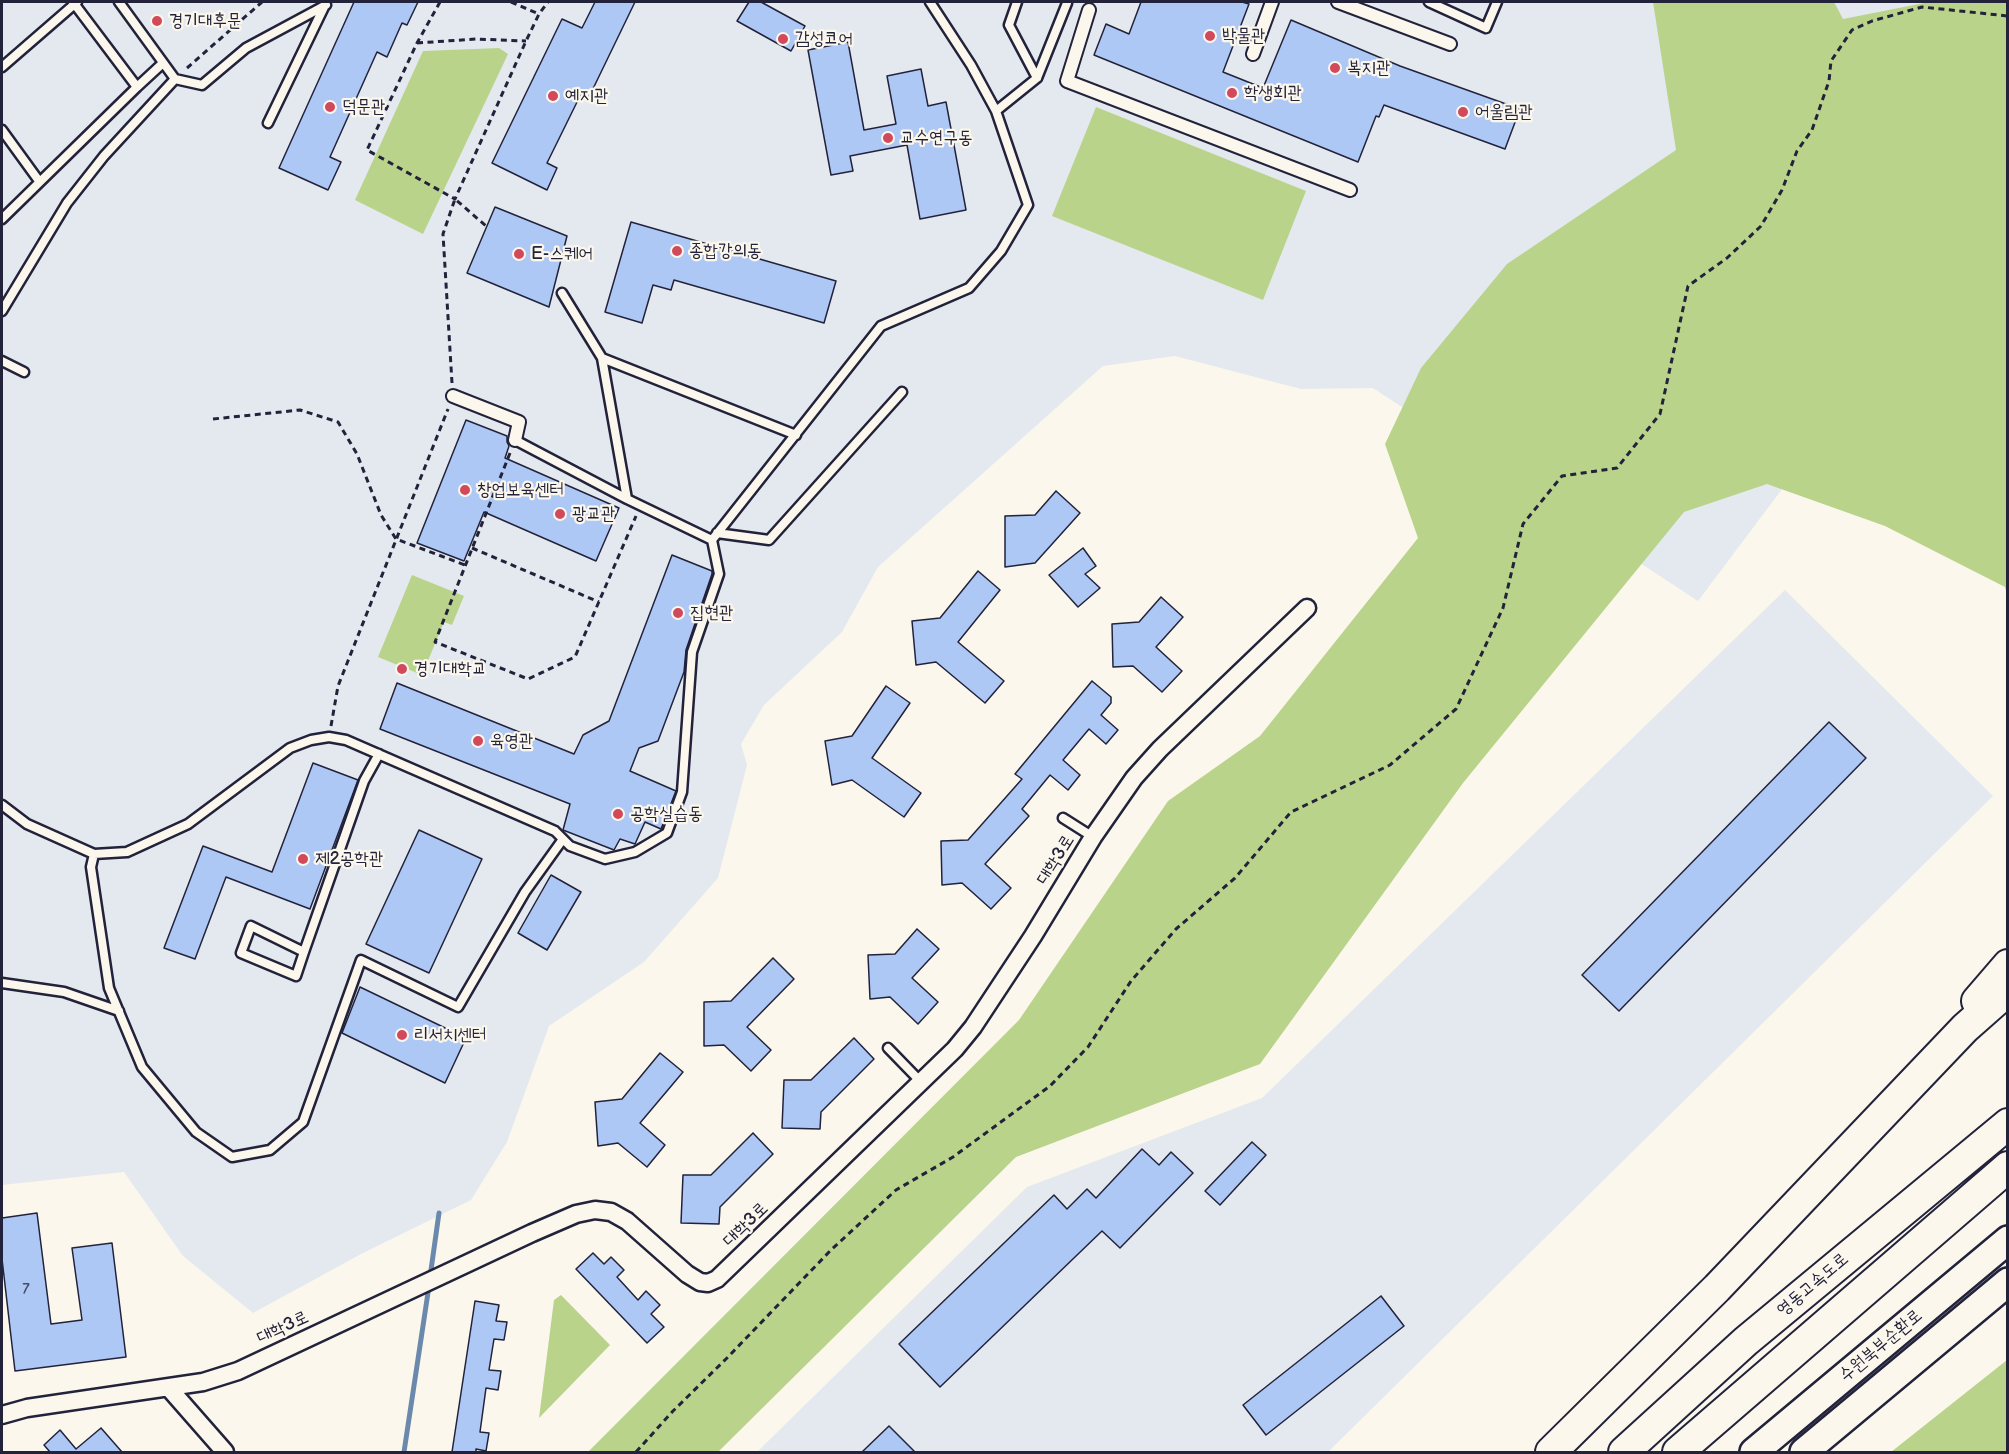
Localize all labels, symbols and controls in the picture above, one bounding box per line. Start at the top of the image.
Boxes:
place label: 경기대후문 [169,10,241,32]
marker: 경기대후문 [150,14,164,28]
place label: 박물관 [1222,25,1265,47]
place label: 감성코어 [795,28,853,50]
marker: 박물관 [1203,29,1217,43]
marker: 감성코어 [776,32,790,46]
place label: 복지관 [1347,57,1390,79]
marker: 복지관 [1328,61,1342,75]
place label: 학생회관 [1244,82,1302,104]
place label: 예지관 [565,85,608,107]
marker: 학생회관 [1225,86,1239,100]
marker: 예지관 [546,89,560,103]
place label: 덕문관 [342,96,385,118]
marker: 덕문관 [323,100,337,114]
place label: 어울림관 [1475,101,1533,123]
marker: 어울림관 [1456,105,1470,119]
place label: 교수연구동 [900,127,972,149]
marker: 교수연구동 [881,131,895,145]
place label: 종합강의동 [689,240,761,262]
place label: E-스퀘어 [531,243,593,265]
marker: 종합강의동 [670,244,684,258]
marker: E-스퀘어 [512,247,526,261]
place label: 창업보육센터 [477,479,564,501]
marker: 창업보육센터 [458,483,472,497]
place label: 광교관 [572,503,615,525]
marker: 광교관 [553,507,567,521]
place label: 집현관 [690,602,733,624]
marker: 집현관 [671,606,685,620]
place label: 경기대학교 [414,658,486,680]
marker: 경기대학교 [395,662,409,676]
place label: 육영관 [490,730,533,752]
marker: 육영관 [471,734,485,748]
place label: 공학실습동 [630,803,702,825]
marker: 공학실습동 [611,807,625,821]
street label: 대학3로 [1032,831,1080,889]
place label: 제2공학관 [315,848,384,870]
marker: 제2공학관 [296,852,310,866]
place label: 리서치센터 [414,1024,486,1046]
marker: 리서치센터 [395,1028,409,1042]
street label: 대학3로 [719,1198,773,1252]
street label: 영동고속도로 [1773,1249,1853,1321]
house number: 7 [22,1281,30,1299]
street label: 수원북부순환로 [1835,1305,1927,1387]
street label: 대학3로 [254,1307,312,1349]

